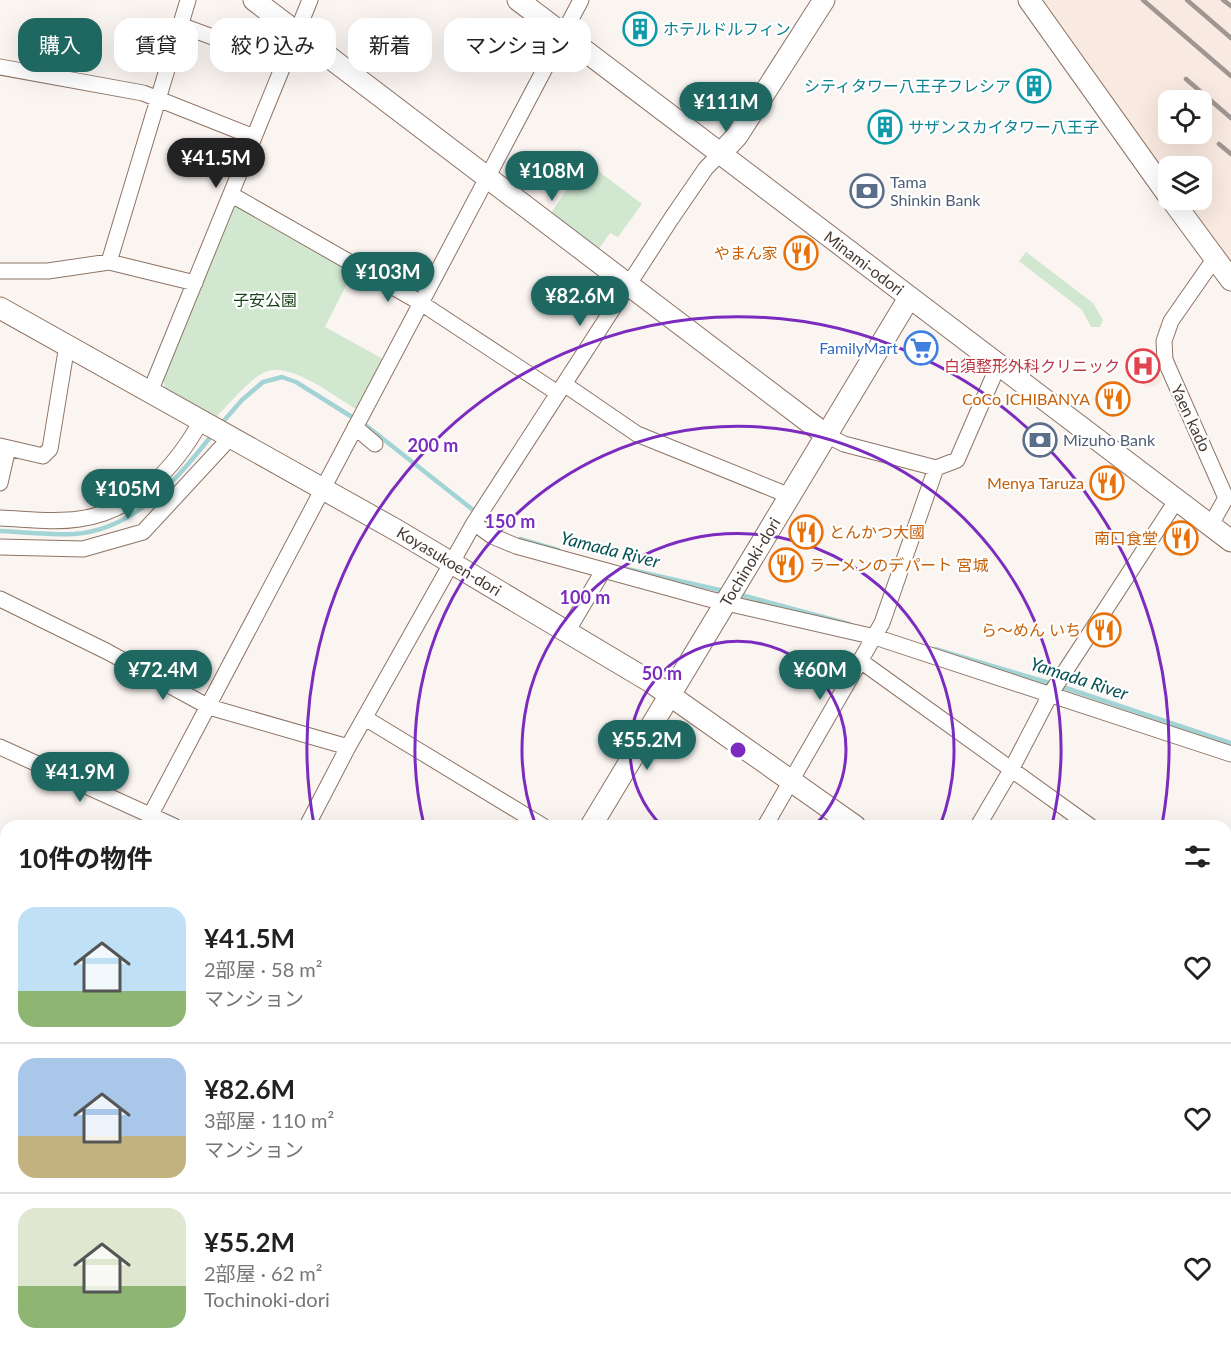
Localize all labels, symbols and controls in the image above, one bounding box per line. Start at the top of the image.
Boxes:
building icon: ホテルドルフィン [622,11,658,47]
chip: 購入 [18,18,102,72]
chip: 賃貸 [114,18,198,72]
chip: 絞り込み [210,18,336,72]
chip: 新着 [348,18,432,72]
chip: マンション [444,18,591,72]
place label: ホテルドルフィン [663,19,791,38]
building icon: シティタワー八王子フレシア [1016,68,1052,104]
place label: シティタワー八王子フレシア [804,76,1011,95]
pin: ¥111M [684,82,768,133]
text: ¥111M [693,89,759,113]
map controls [1158,90,1212,210]
button: locate [1158,90,1212,144]
building icon: サザンスカイタワー八王子 [867,109,903,145]
place label: サザンスカイタワー八王子 [908,117,1099,136]
pin: ¥41.5M [167,138,265,189]
text: ¥41.5M [181,145,251,169]
pin: ¥108M [510,151,594,202]
button: layers [1158,156,1212,210]
text: ¥108M [519,158,585,182]
place label: Tama Shinkin Bank [890,172,981,209]
bank icon: Tama Shinkin Bank [849,173,885,209]
street label: Minami-odori [821,226,908,299]
restaurant icon: やまん家 [783,235,819,271]
place label: やまん家 [714,243,778,262]
pin: ¥103M [346,252,430,303]
text: ¥103M [355,259,421,283]
pin: ¥82.6M [531,276,629,327]
text: ¥82.6M [545,283,615,307]
park label: 子安公園 [233,290,297,309]
supermarket icon: FamilyMart [903,330,939,366]
place label: FamilyMart [819,338,898,357]
hospital icon: 白須整形外科クリニック [1125,348,1161,384]
place label: 白須整形外科クリニック [944,356,1120,375]
restaurant icon: CoCo ICHIBANYA [1095,381,1131,417]
street label: Yaen kado [1168,381,1215,454]
place label: CoCo ICHIBANYA [962,389,1090,408]
bank icon: Mizuho Bank [1022,422,1058,458]
place label: Mizuho Bank [1063,430,1156,449]
text: 200 m [408,434,458,456]
restaurant icon: Menya Taruza [1089,465,1125,501]
pin: ¥105M [86,469,170,520]
place label: Menya Taruza [987,473,1084,492]
text: ¥105M [95,476,161,500]
text: 150 m [485,510,535,532]
street label: Tochinoki-dori [716,514,784,610]
restaurant icon: とんかつ大國 [788,514,824,550]
restaurant icon: 南口食堂 [1163,520,1199,556]
street label: Koyasukoen-dori [394,522,505,599]
place label: とんかつ大國 [829,522,925,541]
water label: Yamada River [558,526,663,572]
place label: 南口食堂 [1094,528,1158,547]
restaurant icon: ラーメンのデパート 宮城 [768,547,804,583]
place label: ラーメンのデパート 宮城 [809,555,988,574]
text: 100 m [560,586,610,608]
restaurant icon: ら～めん いち [1086,612,1122,648]
place label: ら～めん いち [981,620,1081,639]
pin: ¥72.4M [114,650,212,701]
pin: ¥60M [784,650,856,701]
water label: Yamada River [1028,652,1132,704]
text: ¥72.4M [128,657,198,681]
text: ¥60M [793,657,847,681]
text: 50 m [642,662,682,684]
pin: ¥55.2M [598,720,696,771]
text: ¥55.2M [612,727,682,751]
centre of rings [728,740,748,760]
pin: ¥41.9M [31,752,129,803]
text: ¥41.9M [45,759,115,783]
icon: filters [1181,840,1214,873]
text: 10件の物件 [18,842,152,874]
text: ¥41.5M [204,922,295,954]
icon: home [66,931,138,1003]
icon: heart [1181,951,1214,984]
text: 2部屋 · 58 m² [204,957,323,981]
text: マンション [204,986,304,1010]
text: ¥82.6M [204,1073,295,1105]
icon: home [66,1082,138,1154]
icon: heart [1181,1102,1214,1135]
text: 3部屋 · 110 m² [204,1108,334,1132]
text: マンション [204,1137,304,1161]
text: ¥55.2M [204,1226,295,1258]
icon: home [66,1232,138,1304]
icon: heart [1181,1252,1214,1285]
text: 2部屋 · 62 m² [204,1261,323,1285]
text: Tochinoki-dori [204,1287,330,1311]

